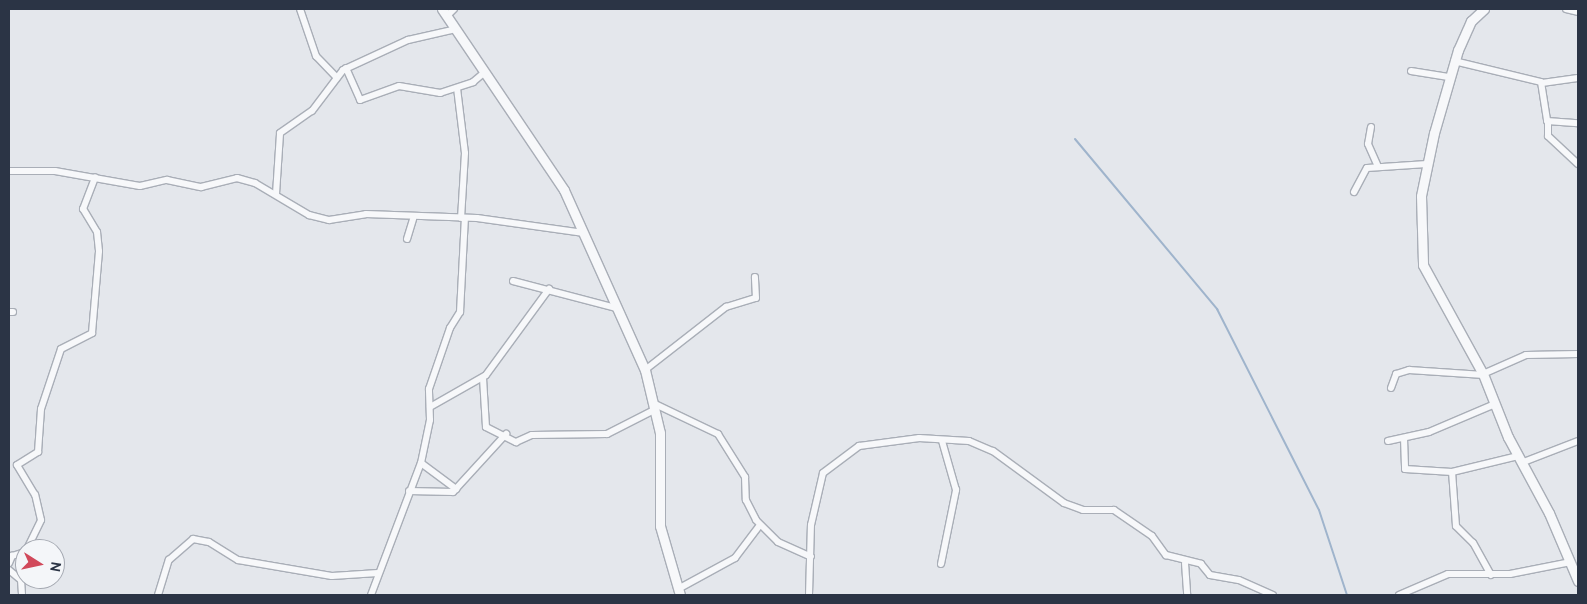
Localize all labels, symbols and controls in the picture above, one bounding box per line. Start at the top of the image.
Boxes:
north arrow [15,539,65,589]
text: N [45,560,64,573]

